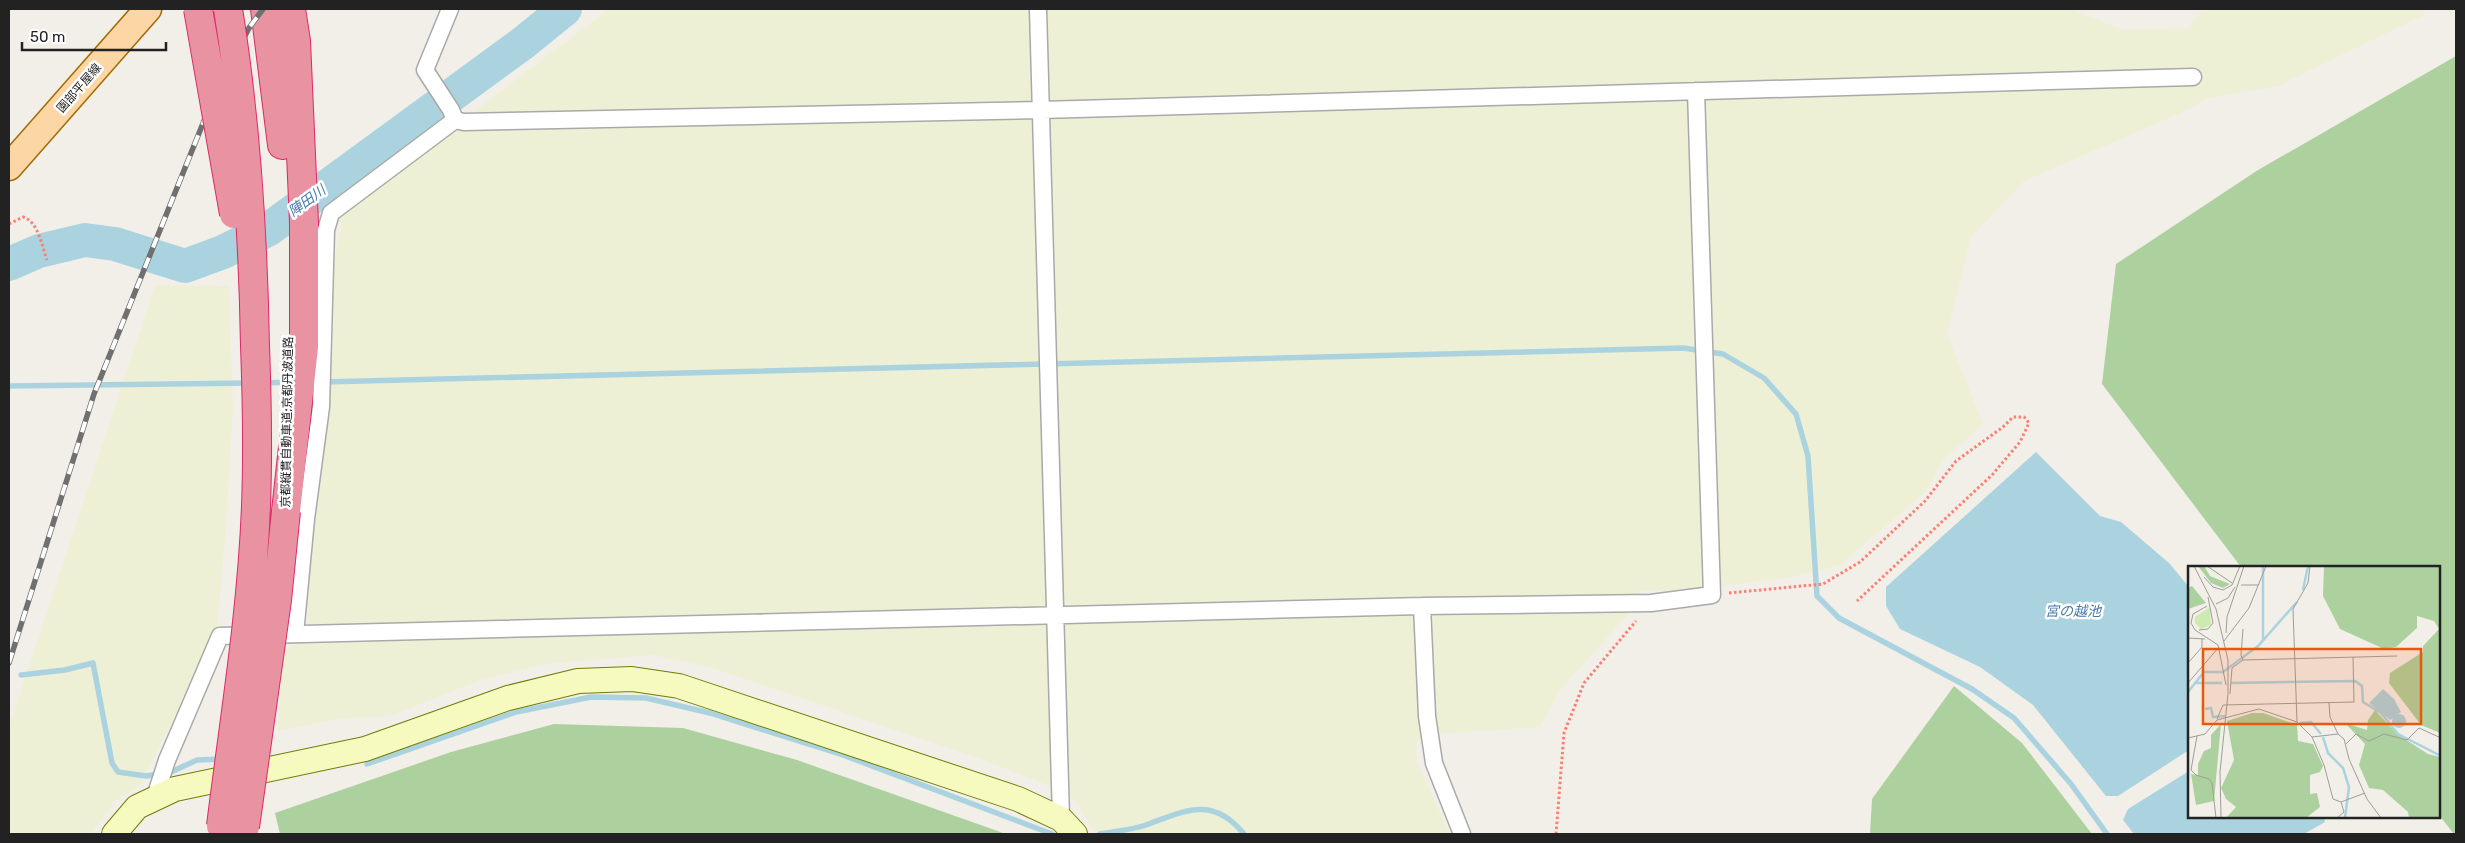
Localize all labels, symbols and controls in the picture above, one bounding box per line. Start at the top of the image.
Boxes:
scale bar [22,20,166,52]
text: 50 m [30,28,65,46]
street label: 園部平屋線 [54,61,104,115]
water label: 陣田川 [285,181,331,220]
street label: 京都縦貫自動車道;京都丹波道路 [279,336,295,508]
inset map [2188,566,2440,818]
water label: 宮の越池 [2045,603,2103,620]

